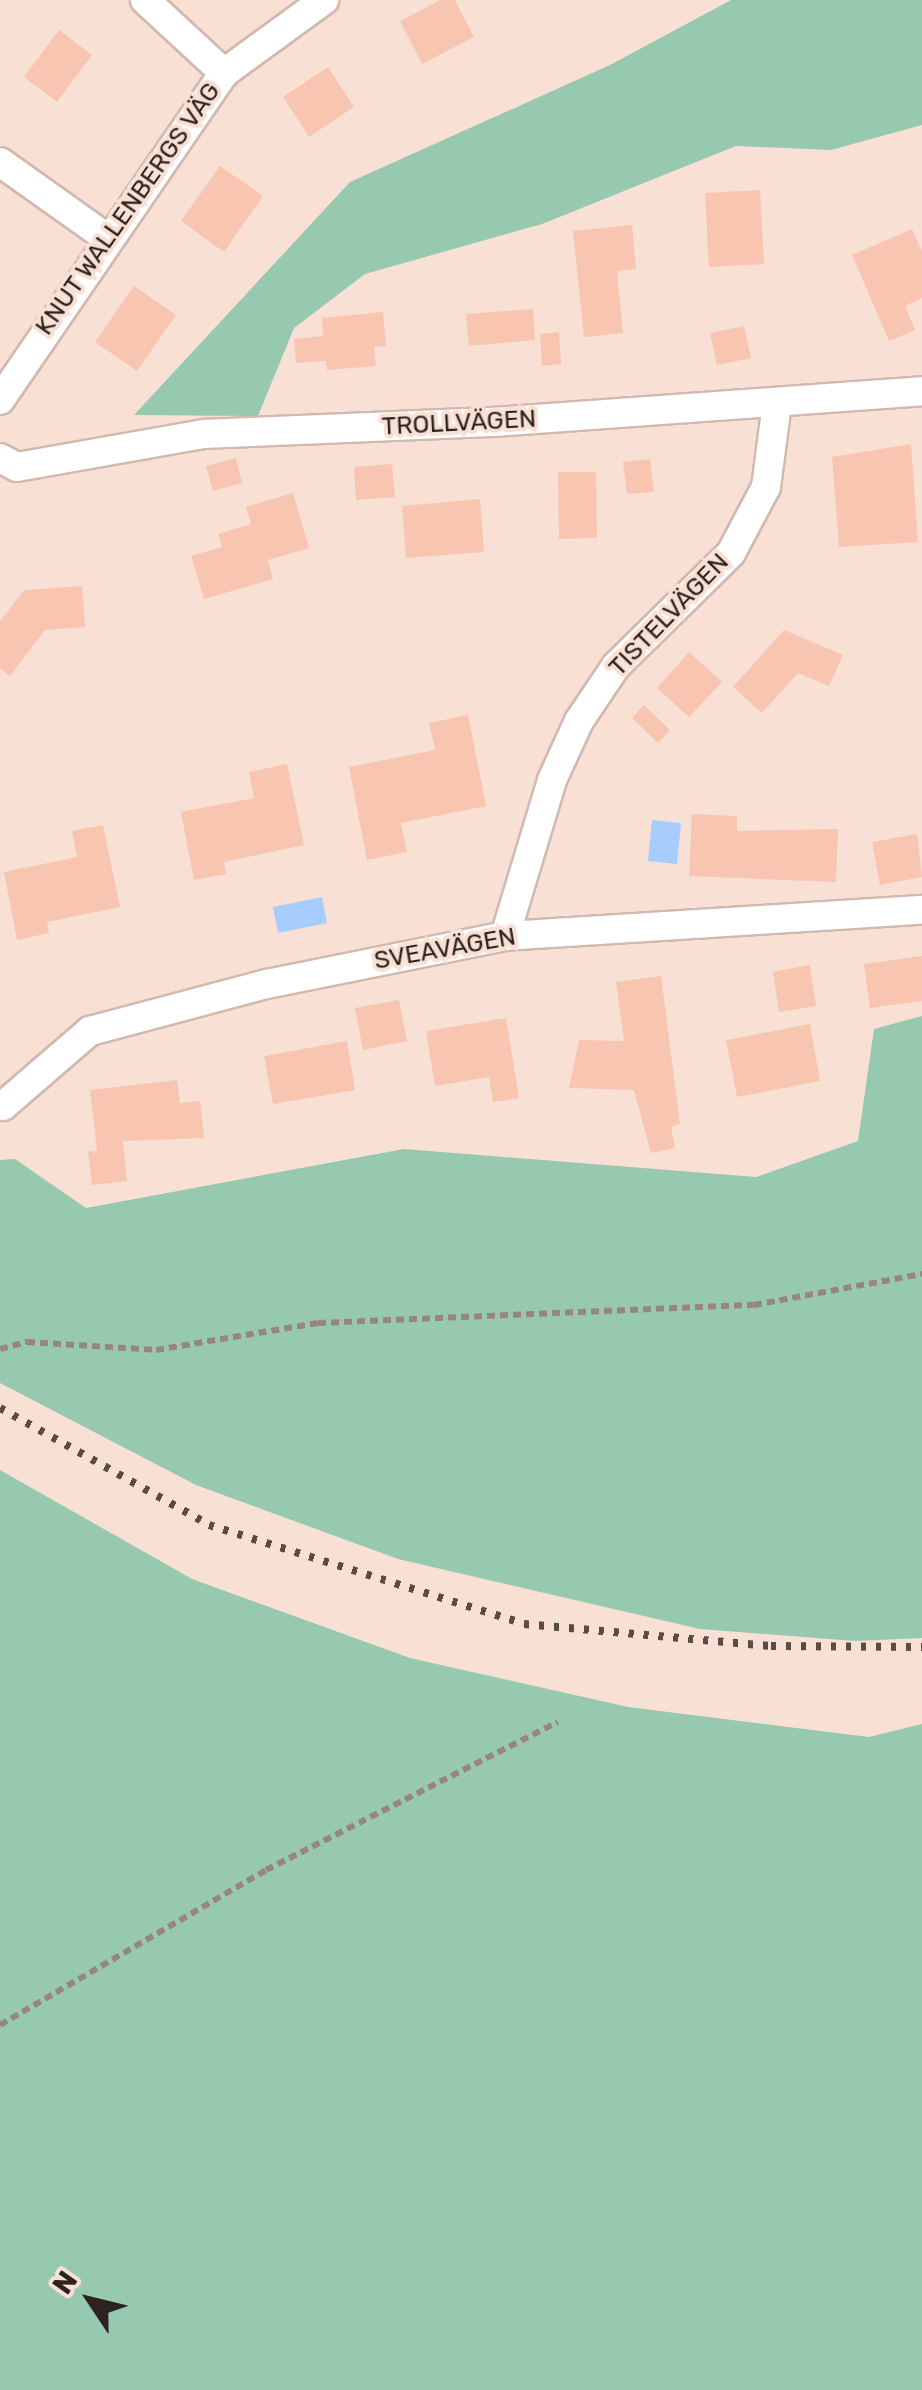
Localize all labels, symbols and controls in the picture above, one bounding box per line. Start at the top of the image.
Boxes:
street label: KNUT WALLENBERGS VÄG [29,76,227,342]
street label: TROLLVÄGEN [381,404,537,442]
street label: TISTELVÄGEN [603,547,735,683]
street label: SVEAVÄGEN [372,922,518,976]
north arrow [40,2250,140,2350]
text: N [46,2265,84,2300]

